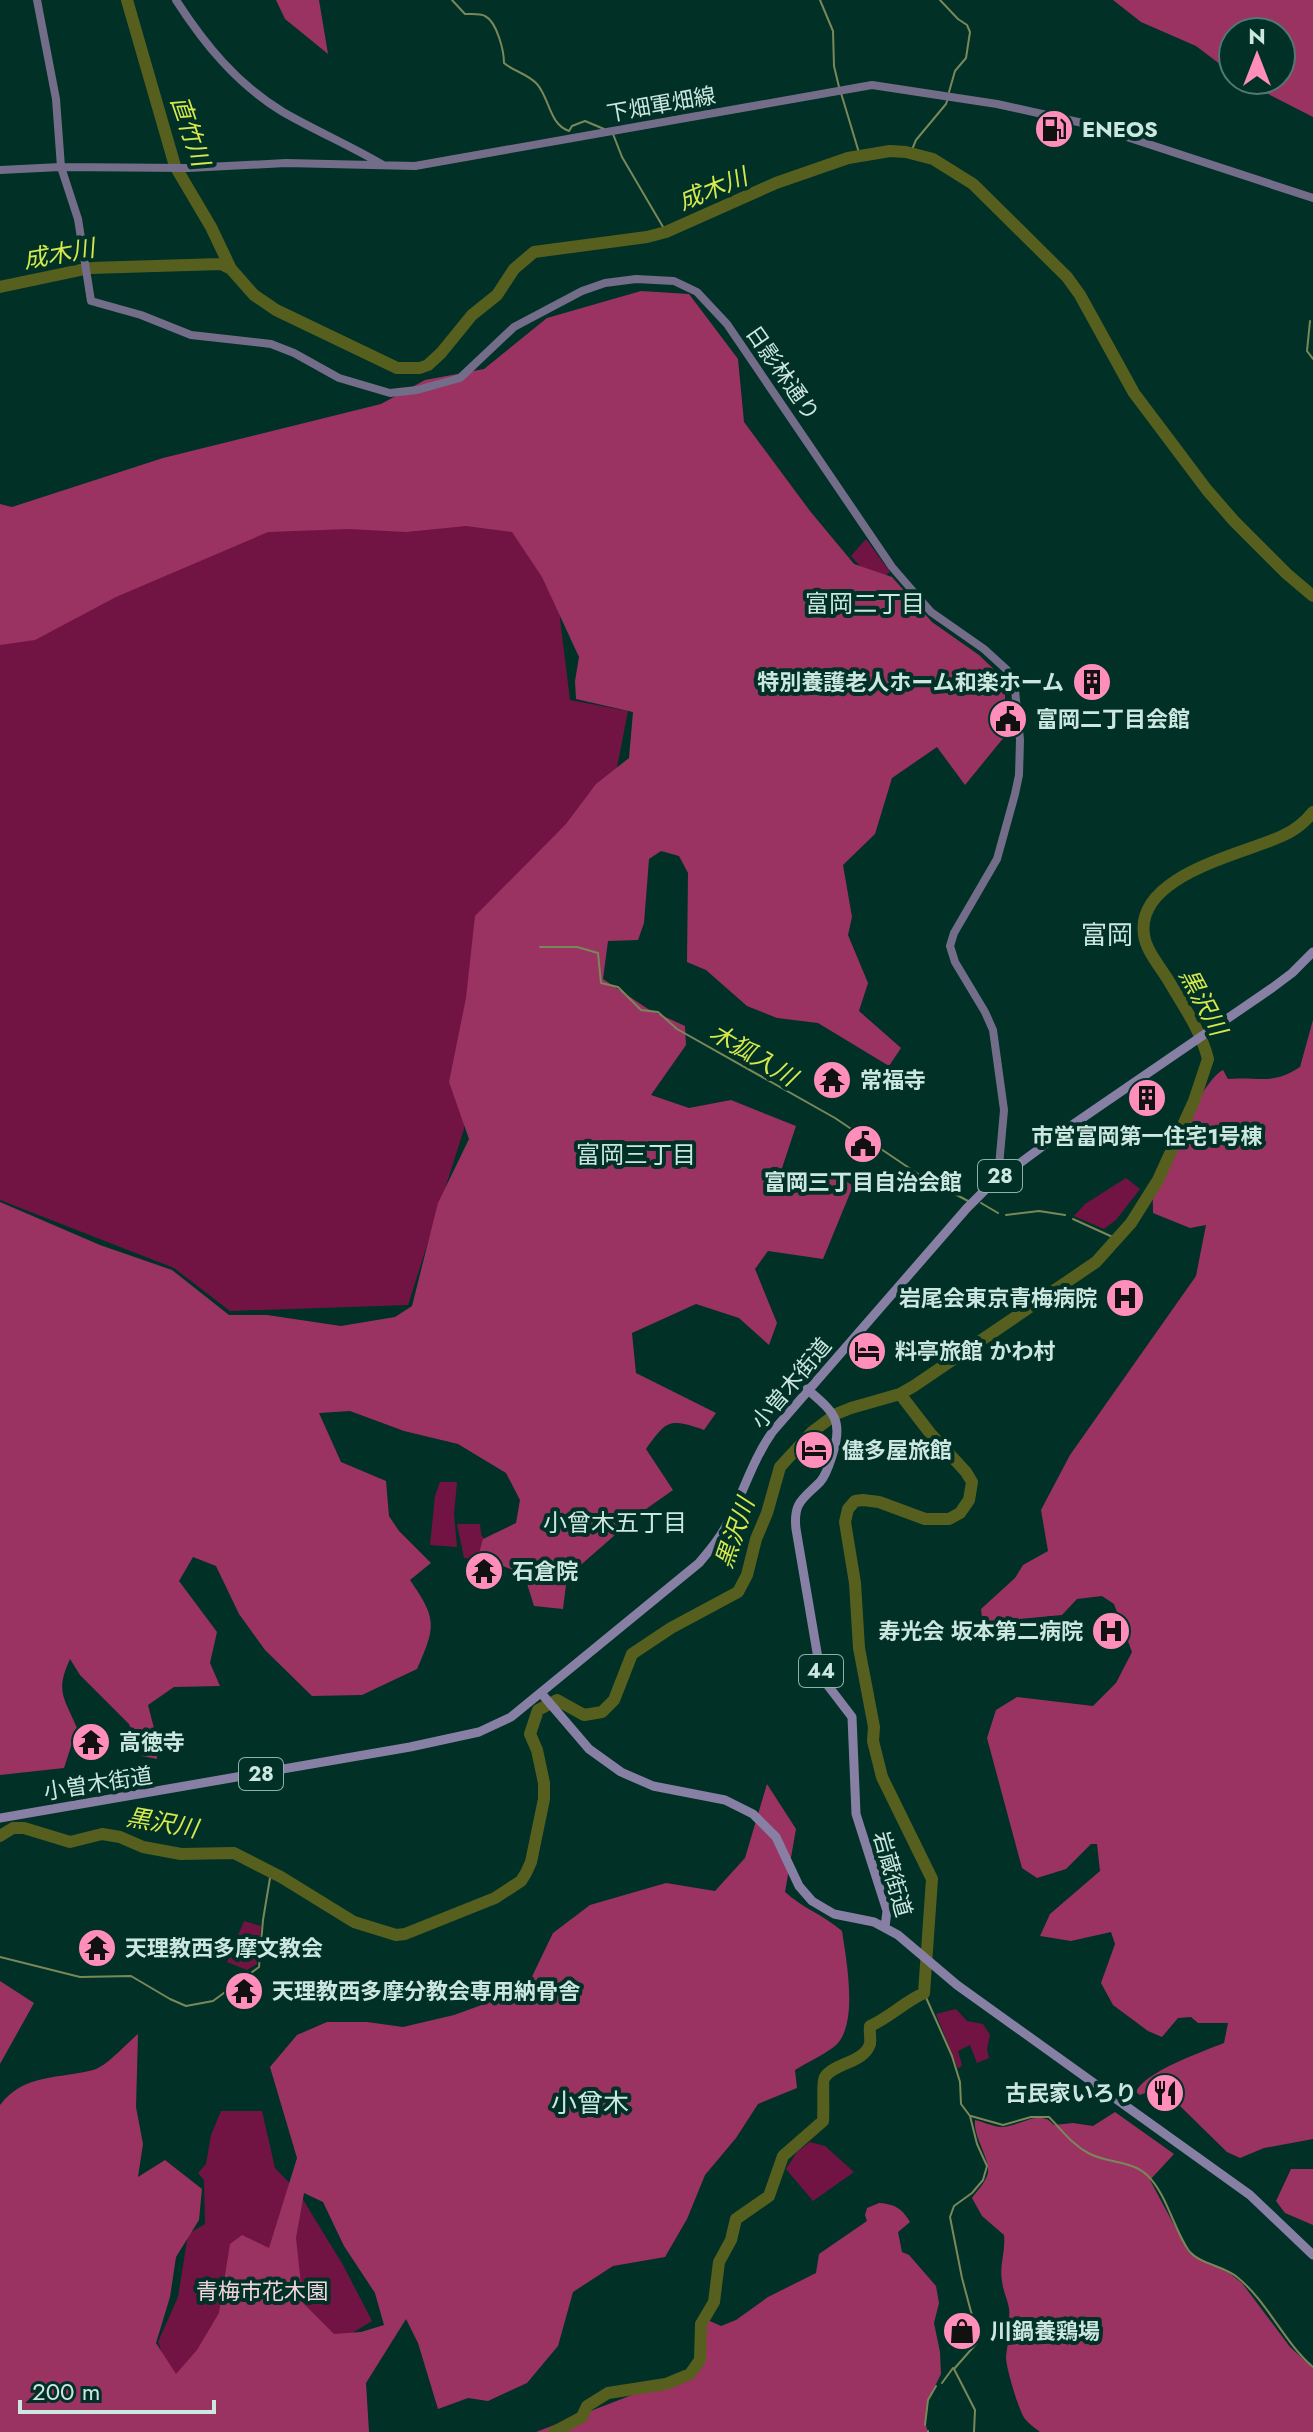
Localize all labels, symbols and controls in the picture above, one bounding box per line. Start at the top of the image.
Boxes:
north arrow [1217,16,1297,96]
text: N [1248,20,1266,52]
street label: 下畑軍畑線 [604,79,718,129]
water label: 直竹川 [162,91,220,173]
fuel station icon: ENEOS [1033,108,1075,150]
place label: ENEOS [1082,113,1158,145]
water label: 成木川 [673,158,756,218]
water label: 成木川 [20,230,100,277]
street label: 日影林通り [738,319,828,427]
district label: 富岡二丁目 [805,586,925,621]
building icon: 特別養護老人ホーム和楽ホーム [1071,661,1113,703]
place label: 特別養護老人ホーム和楽ホーム [757,666,1064,698]
public building icon: 富岡二丁目会館 [987,698,1029,740]
place label: 富岡二丁目会館 [1036,703,1190,735]
district label: 富岡 [1081,916,1133,954]
water label: 黒沢川 [1171,962,1237,1044]
water label: 木狐入川 [703,1015,806,1096]
temple icon: 常福寺 [811,1059,853,1101]
place label: 常福寺 [860,1064,926,1096]
building icon: 市営富岡第一住宅1号棟 [1126,1077,1168,1119]
place label: 市営富岡第一住宅1号棟 [1031,1120,1263,1152]
public building icon: 富岡三丁目自治会館 [842,1123,884,1165]
district label: 富岡三丁目 [576,1137,696,1172]
road number: 28 [978,1160,1022,1192]
place label: 富岡三丁目自治会館 [764,1166,962,1198]
hospital icon: 岩尾会東京青梅病院 [1104,1277,1146,1319]
place label: 岩尾会東京青梅病院 [899,1282,1097,1314]
hotel icon: 料亭旅館 かわ村 [846,1330,888,1372]
street label: 小曽木街道 [743,1331,839,1435]
place label: 料亭旅館 かわ村 [895,1335,1056,1367]
hotel icon: 儘多屋旅館 [793,1429,835,1471]
place label: 儘多屋旅館 [842,1434,952,1466]
water label: 黒沢川 [706,1490,764,1573]
district label: 小曾木五丁目 [543,1505,687,1540]
temple icon: 石倉院 [463,1550,505,1592]
place label: 石倉院 [512,1555,578,1587]
hospital icon: 寿光会 坂本第二病院 [1090,1610,1132,1652]
place label: 寿光会 坂本第二病院 [878,1615,1083,1647]
road number: 44 [799,1655,843,1687]
temple icon: 高徳寺 [70,1721,112,1763]
place label: 高徳寺 [119,1726,185,1758]
road number: 28 [239,1758,283,1790]
street label: 小曽木街道 [41,1759,155,1807]
water label: 黒沢川 [124,1799,204,1847]
street label: 岩蔵街道 [865,1827,921,1921]
temple icon: 天理教西多摩文教会 [76,1927,118,1969]
place label: 天理教西多摩文教会 [125,1932,323,1964]
temple icon: 天理教西多摩分教会専用納骨舎 [223,1970,265,2012]
place label: 天理教西多摩分教会専用納骨舎 [272,1975,580,2007]
restaurant icon: 古民家いろり [1144,2072,1186,2114]
place label: 古民家いろり [1005,2077,1137,2109]
district label: 小曾木 [551,2084,629,2122]
park label: 青梅市花木園 [196,2275,328,2307]
shop icon: 川鍋養鶏場 [941,2310,983,2352]
place label: 川鍋養鶏場 [990,2315,1100,2347]
scale bar [20,2364,214,2414]
text: 200 m [32,2374,100,2409]

